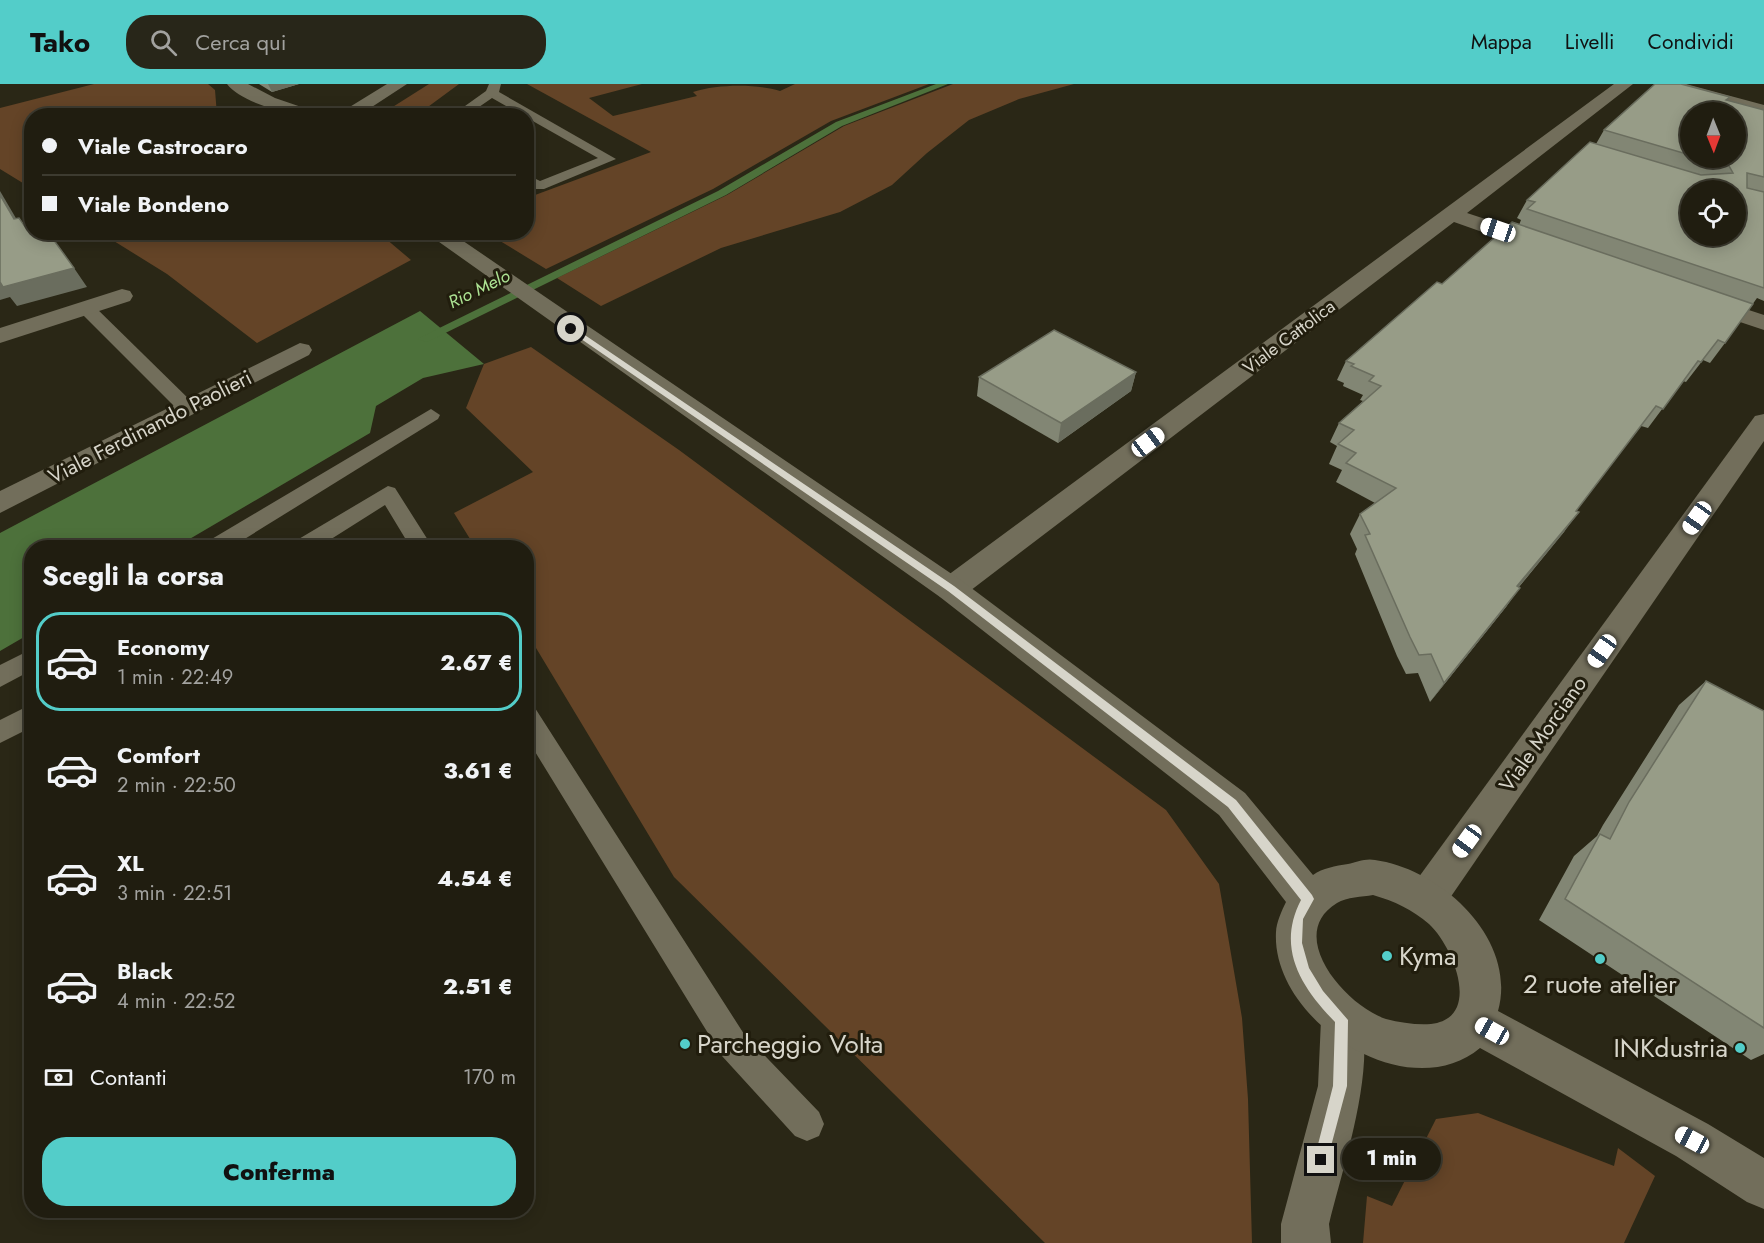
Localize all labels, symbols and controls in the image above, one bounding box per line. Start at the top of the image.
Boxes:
search box [126,15,546,69]
text: Tako [30,22,90,63]
icon: search [147,26,180,59]
text: Cerca qui [195,26,286,58]
text: Mappa [1471,27,1532,57]
text: Livelli [1565,27,1615,57]
text: Condividi [1648,27,1734,57]
north arrow [1680,102,1746,168]
map controls [1680,102,1746,246]
text: Viale Castrocaro [78,130,248,162]
button: locate [1680,180,1746,246]
text: Viale Bondeno [78,188,229,220]
car [1478,216,1518,244]
water label: Rio Melo [444,263,515,315]
street label: Viale Cattolica [1237,294,1341,380]
route start [557,315,584,342]
street label: Viale Ferdinando Paolieri [43,363,257,491]
car [1128,424,1168,460]
car [1679,498,1715,538]
text: Scegli la corsa [42,556,224,595]
text: Economy [117,631,209,663]
car [1584,631,1620,671]
icon: car [45,635,99,689]
text: 2.67 € [440,646,513,678]
text: 1 min · 22:49 [117,663,233,692]
street label: Viale Morciano [1492,670,1594,798]
text: Comfort [117,739,200,771]
icon: car [45,743,99,797]
text: 3.61 € [444,754,513,786]
text: 2 min · 22:50 [117,771,236,800]
car [1449,821,1485,861]
text: XL [117,847,144,879]
icon: car [45,851,99,905]
text: 4.54 € [437,862,513,894]
text: 3 min · 22:51 [117,879,232,908]
place label: Kyma [1399,937,1457,975]
marker: Kyma [1380,949,1394,963]
marker: 2 ruote atelier [1593,952,1607,966]
text: Black [117,955,173,987]
icon: car [45,959,99,1013]
place label: 2 ruote atelier [1523,965,1677,1003]
text: 2.51 € [443,970,513,1002]
text: 4 min · 22:52 [117,987,235,1016]
car [1472,1014,1512,1048]
place label: Parcheggio Volta [697,1025,883,1063]
place label: INKdustria [1613,1029,1728,1067]
marker: Parcheggio Volta [678,1037,692,1051]
marker: INKdustria [1733,1041,1747,1055]
icon: cash [42,1061,75,1094]
text: Contanti [90,1061,167,1093]
text: 170 m [463,1063,516,1092]
car [1672,1124,1712,1156]
button: Conferma [42,1137,516,1206]
callout: 1 min [1342,1139,1441,1181]
text: 1 min [1366,1144,1417,1173]
route end [1307,1146,1334,1173]

